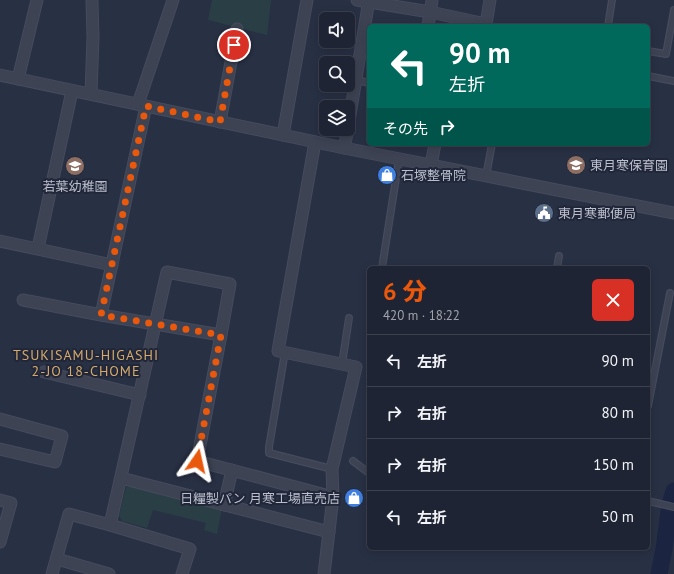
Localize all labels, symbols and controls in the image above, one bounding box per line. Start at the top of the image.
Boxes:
map controls [319,12,355,136]
button: sound [319,12,355,48]
pin [217,28,251,62]
icon: arrive [223,34,245,56]
text: 90 m [449,34,510,71]
icon: left [383,40,435,92]
button: search [319,56,355,92]
text: 左折 [449,73,485,96]
button: layers [319,100,355,136]
icon: right [436,116,458,138]
text: その先 [383,119,428,138]
school or university icon: 東月寒保育園 [565,154,587,176]
school or university icon: 若葉幼稚園 [64,155,86,177]
place label: 東月寒保育園 [590,157,668,174]
shop icon: 石塚整骨院 [376,164,398,186]
place label: 石塚整骨院 [401,167,466,184]
place label: 若葉幼稚園 [42,178,108,195]
public building icon: 東月寒郵便局 [533,202,555,224]
place label: 東月寒郵便局 [558,205,636,222]
text: 6 分 [383,276,427,307]
button: close [592,279,634,321]
text: 420 m · 18:22 [383,307,460,324]
district label: TSUKISAMU-HIGASHI 2-JO 18-CHOME [13,346,159,380]
icon: left [383,350,405,372]
text: 90 m [601,351,634,370]
text: 左折 [417,352,447,371]
icon: right [383,402,405,424]
text: 80 m [601,403,634,422]
text: 右折 [417,404,447,423]
position arrow [176,440,218,482]
icon: right [383,454,405,476]
text: 150 m [593,455,634,474]
text: 右折 [417,456,447,475]
shop icon: 日糧製パン 月寒工場直売店 [343,487,365,509]
place label: 日糧製パン 月寒工場直売店 [180,490,340,507]
icon: left [383,506,405,528]
text: 50 m [601,507,634,526]
text: 左折 [417,508,447,527]

